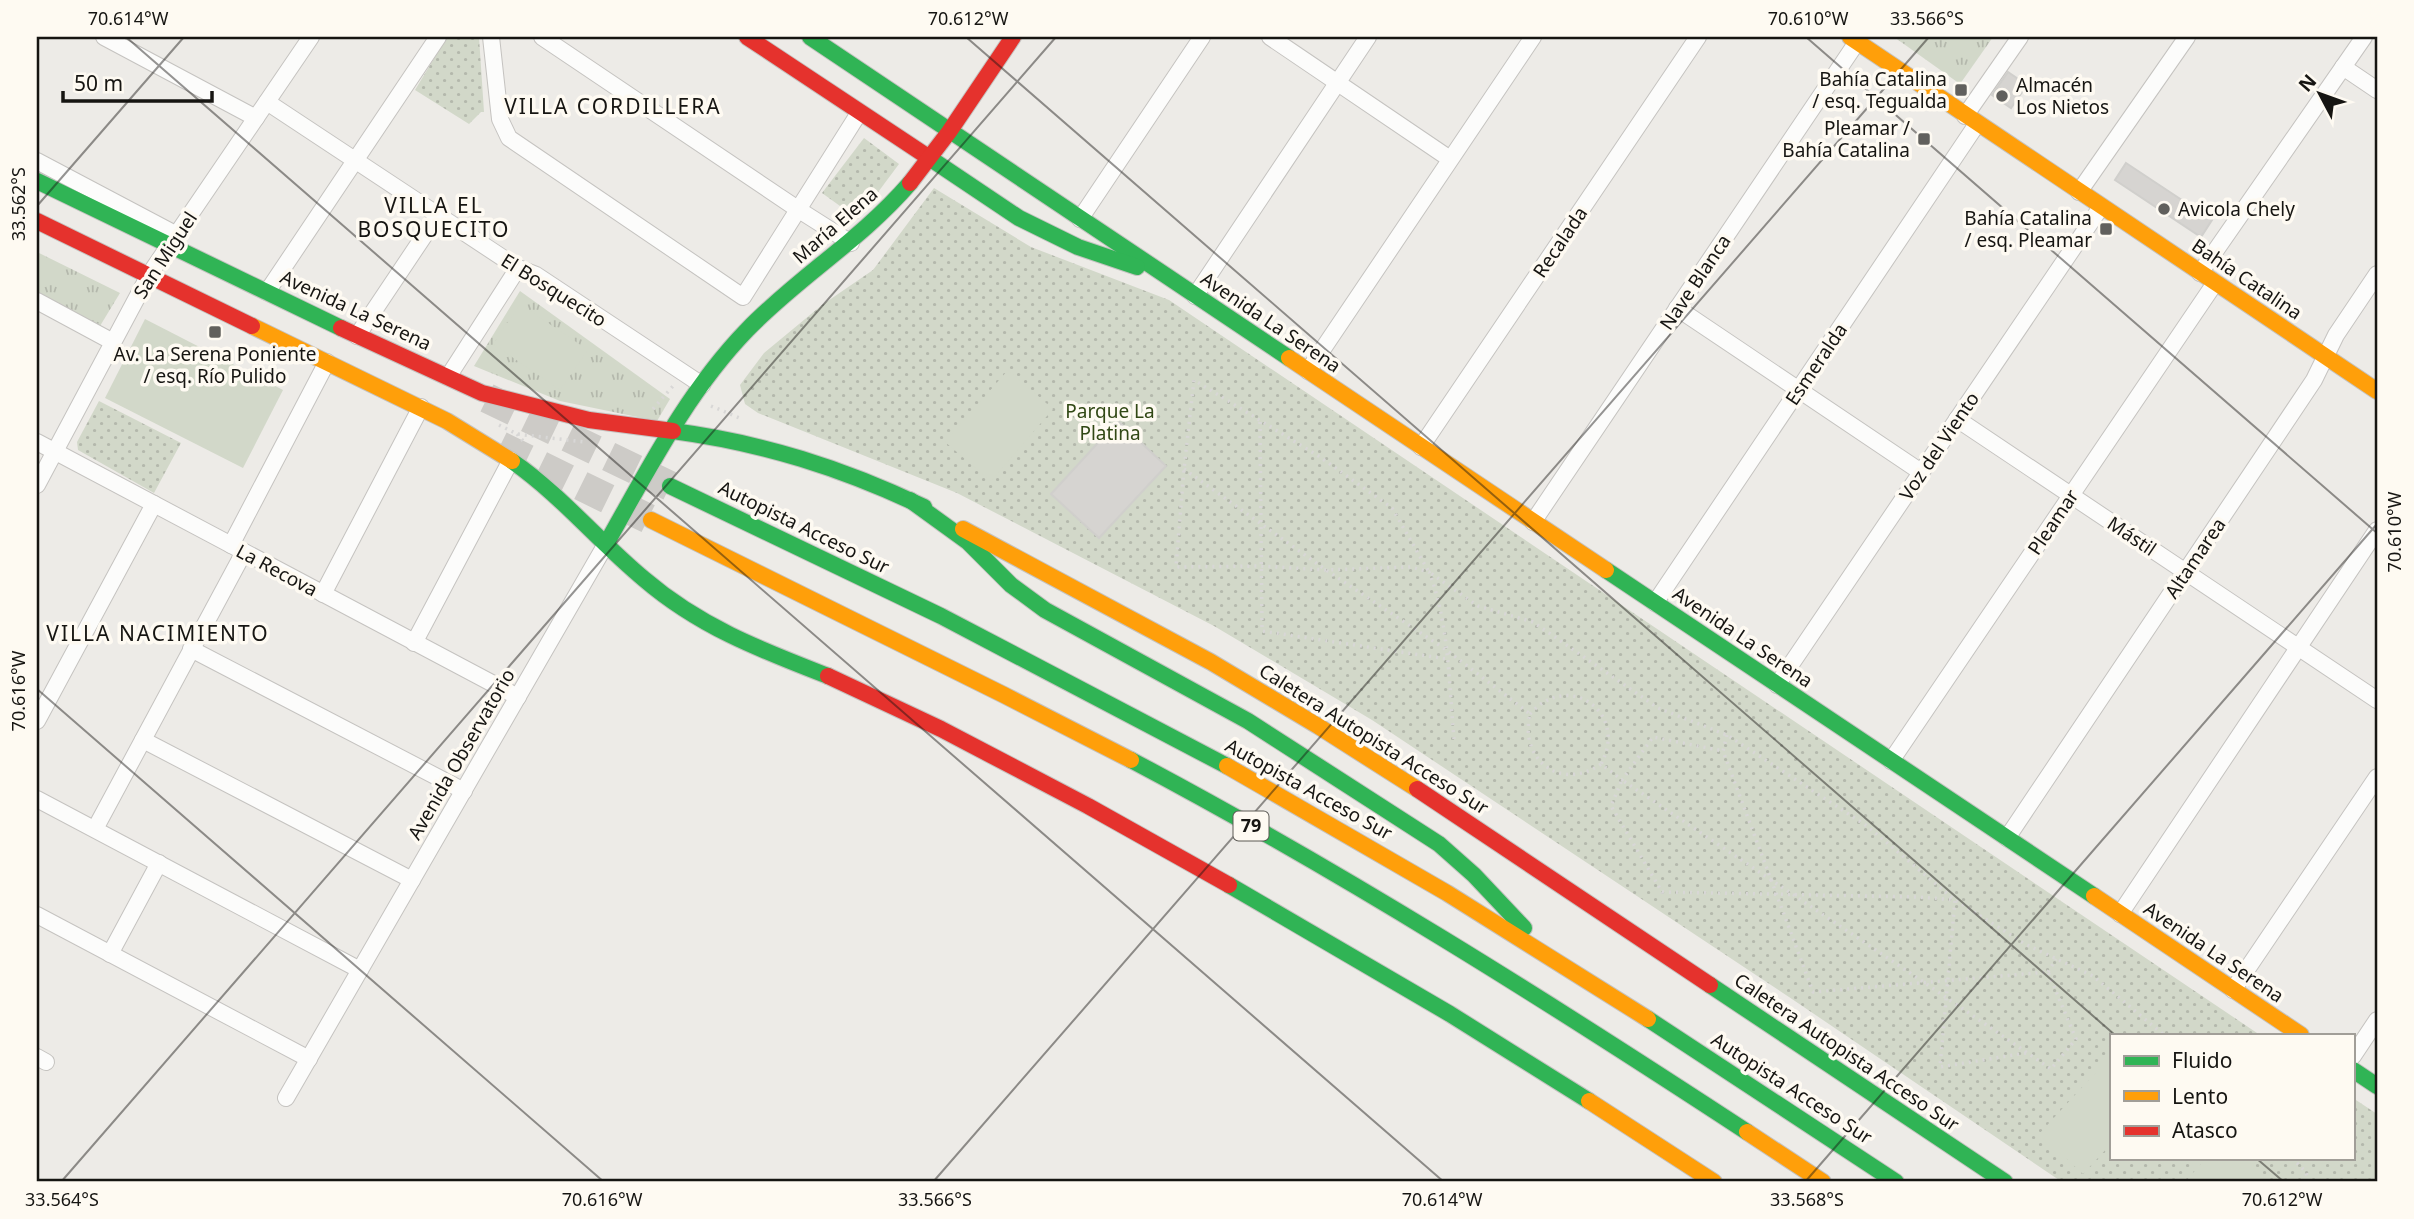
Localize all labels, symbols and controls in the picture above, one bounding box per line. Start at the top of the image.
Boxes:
text: 70.614°W [88,6,169,30]
text: 70.612°W [928,6,1009,30]
text: 70.610°W [1768,6,1849,30]
text: 33.566°S [1890,6,1964,30]
scale bar [63,60,212,104]
north arrow [2284,60,2354,130]
place label: Bahía Catalina / esq. Tegualda [1812,66,1947,114]
text: N [2292,68,2322,97]
text: 50 m [74,69,123,97]
place label: Almacén Los Nietos [2016,72,2109,120]
marker: Bahía Catalina / esq. Tegualda [1953,82,1969,98]
marker: Almacén Los Nietos [1994,88,2010,104]
district label: VILLA CORDILLERA [504,92,722,120]
place label: Pleamar / Bahía Catalina [1782,115,1910,163]
marker: Pleamar / Bahía Catalina [1916,131,1932,147]
text: 33.562°S [6,167,30,241]
street label: María Elena [787,181,883,269]
district label: VILLA EL BOSQUECITO [357,191,511,243]
place label: Avicola Chely [2178,196,2295,222]
street label: Recalada [1527,201,1593,283]
marker: Avicola Chely [2156,201,2172,217]
place label: Bahía Catalina / esq. Pleamar [1964,205,2092,253]
street label: San Miguel [127,206,203,304]
marker: Bahía Catalina / esq. Pleamar [2098,221,2114,237]
street label: Nave Blanca [1654,229,1736,335]
street label: Bahía Catalina [2187,233,2307,325]
street label: El Bosquecito [496,247,612,333]
street label: Avenida La Serena [276,264,436,356]
street label: Avenida La Serena [1196,265,1346,379]
street label: Esmeralda [1779,318,1853,410]
marker: Av. La Serena Poniente / esq. Río Pulido [207,324,223,340]
place label: Av. La Serena Poniente / esq. Río Pulido [114,341,316,389]
street label: Voz del Viento [1893,387,1985,505]
park label: Parque La Platina [1065,398,1155,446]
street label: Autopista Acceso Sur [714,474,894,580]
street label: Pleamar [2022,484,2085,560]
text: 70.610°W [2382,491,2406,572]
street label: Mástil [2102,510,2162,562]
street label: Altamarea [2159,513,2231,603]
street label: La Recova [232,538,322,602]
street label: Avenida La Serena [1668,580,1818,694]
district label: VILLA NACIMIENTO [46,619,270,647]
text: 70.616°W [6,650,30,731]
street label: Caletera Autopista Acceso Sur [1255,659,1493,819]
street label: Avenida Observatorio [401,664,521,844]
street label: Autopista Acceso Sur [1222,734,1396,844]
road number: 79 [1234,812,1268,840]
street label: Avenida La Serena [2139,895,2289,1009]
street label: Caletera Autopista Acceso Sur [1730,968,1964,1136]
street label: Autopista Acceso Sur [1707,1028,1877,1148]
legend [2110,1034,2354,1160]
text: Fluido [2172,1046,2232,1074]
text: Lento [2172,1082,2228,1110]
text: Atasco [2172,1116,2238,1144]
text: 33.564°S [25,1187,99,1211]
text: 70.616°W [562,1187,643,1211]
text: 33.566°S [898,1187,972,1211]
text: 70.614°W [1402,1187,1483,1211]
text: 33.568°S [1770,1187,1844,1211]
text: 70.612°W [2242,1187,2323,1211]

